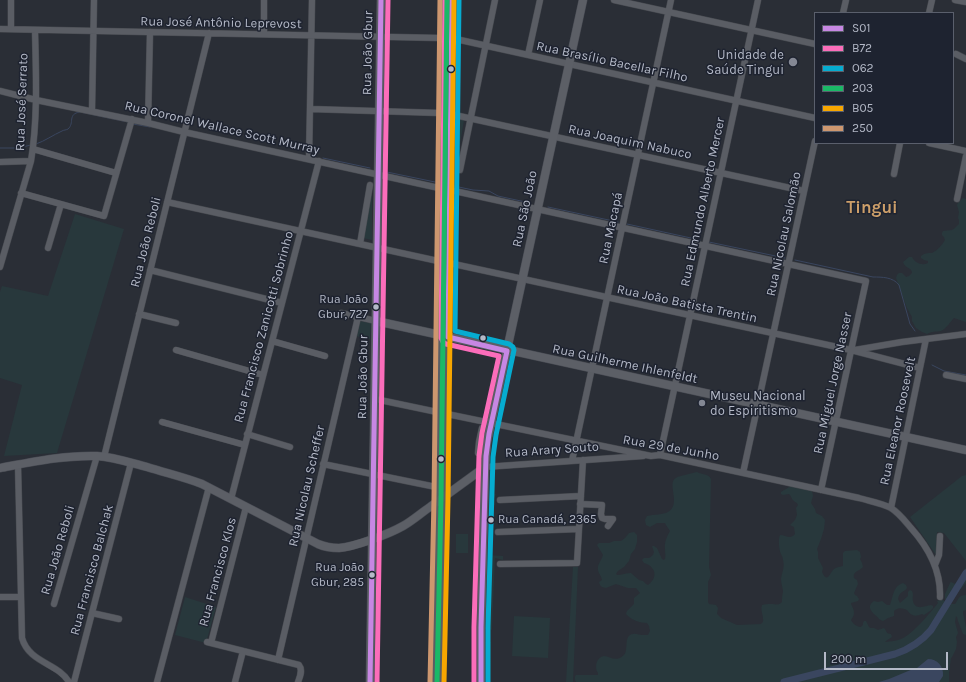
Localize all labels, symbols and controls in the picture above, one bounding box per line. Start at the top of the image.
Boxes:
street label: Rua João Gbur [359,11,377,95]
legend [814,12,954,144]
street label: Rua José Antônio Leprevost [140,14,302,32]
text: S01 [852,21,870,35]
street label: Rua Brasílio Bacellar Filho [535,38,689,86]
text: B72 [852,41,872,55]
place label: Unidade de Saúde Tingui [706,47,784,78]
street label: Rua José Serrato [12,53,32,151]
marker: Unidade de Saúde Tingui [787,56,799,68]
text: O62 [852,61,874,75]
unlabelled marker [446,64,456,74]
text: 203 [852,81,873,95]
street label: Rua Coronel Wallace Scott Murray [123,98,321,158]
text: B05 [852,101,873,115]
street label: Rua Edmundo Alberto Mercer [677,116,729,288]
street label: Rua Joaquim Nabuco [567,121,693,163]
text: 250 [852,121,873,135]
street label: Rua São João [509,169,541,249]
street label: Rua Nicolau Salomão [763,170,805,298]
street label: Rua Macapá [596,191,626,265]
street label: Rua João Reboli [127,195,165,289]
district label: Tingui [846,198,898,218]
street label: Rua Francisco Zanicotti Sobrinho [231,229,297,425]
street label: Rua João Batista Trentin [615,281,759,327]
place label: Rua João Gbur, 727 [318,293,368,321]
marker: Rua João Gbur, 727 [371,302,381,312]
street label: Rua Miguel Jorge Nasser [810,311,856,455]
unlabelled marker [478,333,488,343]
street label: Rua João Gbur [354,335,372,419]
street label: Rua Guilherme Ihlenfeldt [551,341,699,387]
street label: Rua Eleanor Roosevelt [877,355,919,487]
place label: Museu Nacional do Espiritismo [710,388,806,419]
marker: Museu Nacional do Espiritismo [697,398,707,408]
street label: Rua Nicolau Scheffer [285,424,329,548]
street label: Rua 29 de Junho [622,432,720,464]
street label: Rua Arary Souto [505,439,599,461]
unlabelled marker [436,454,446,464]
street label: Rua João Reboli [38,503,78,597]
street label: Rua Francisco Balchak [67,503,117,637]
place label: Rua Canadá, 2365 [498,513,597,527]
marker: Rua Canadá, 2365 [486,515,496,525]
street label: Rua Francisco Klos [196,516,240,628]
place label: Rua João Gbur, 285 [311,561,364,589]
marker: Rua João Gbur, 285 [367,570,377,580]
scale bar [826,644,950,670]
text: 200 m [831,652,866,666]

